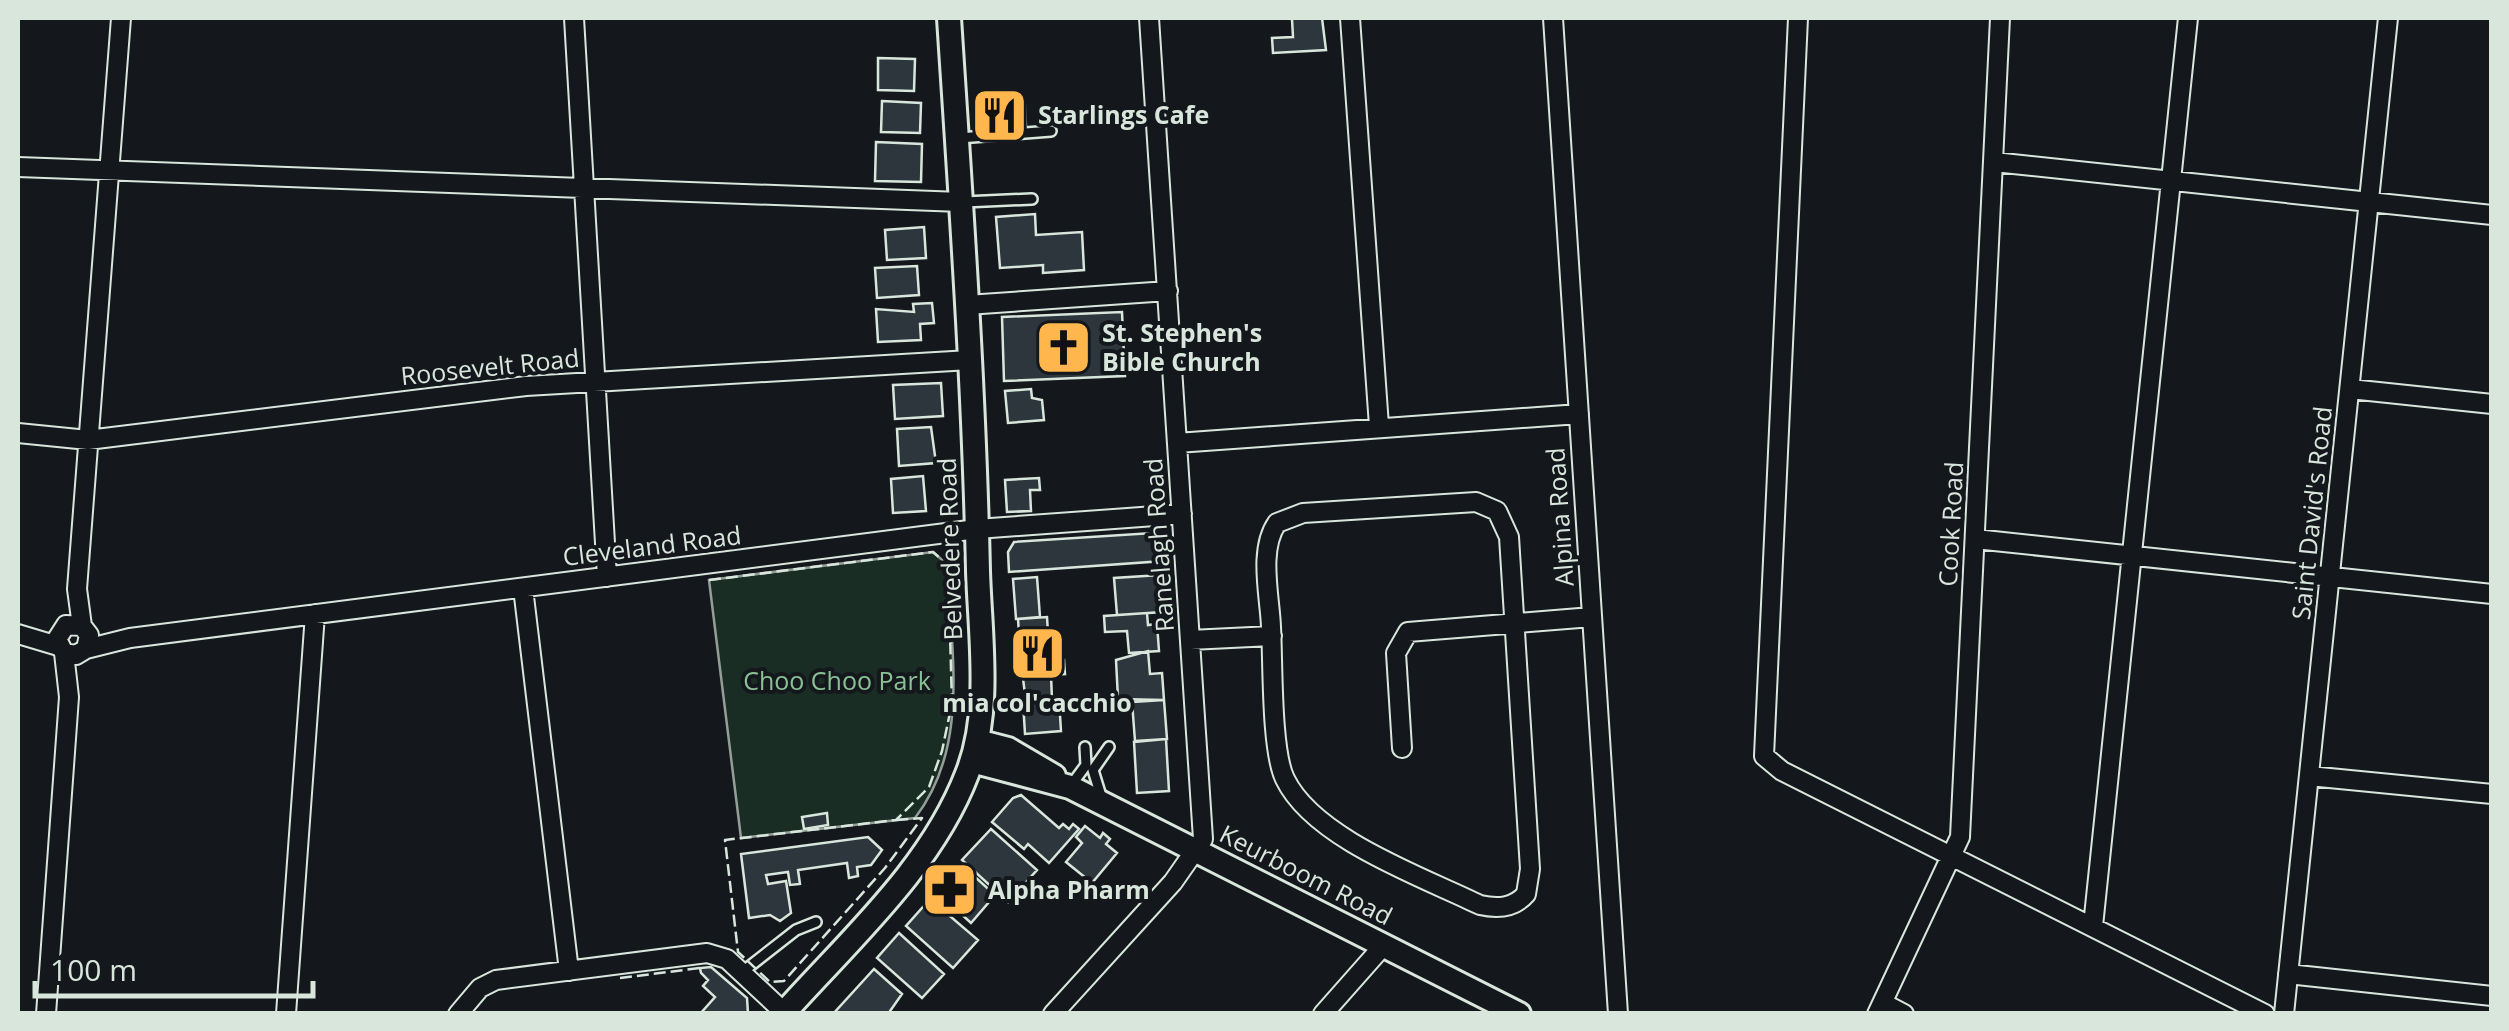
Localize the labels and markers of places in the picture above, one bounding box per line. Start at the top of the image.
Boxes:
restaurant icon: Starlings Cafe [969,85,1029,145]
place label: Starlings Cafe [1038,97,1209,131]
place label: St. Stephen's Bible Church [1102,315,1262,378]
church icon: St. Stephen's Bible Church [1033,317,1093,377]
restaurant icon: mia col'cacchio [1007,624,1067,684]
place label: mia col'cacchio [942,685,1132,719]
pharmacy icon: Alpha Pharm [919,860,979,920]
place label: Alpha Pharm [988,872,1150,906]

